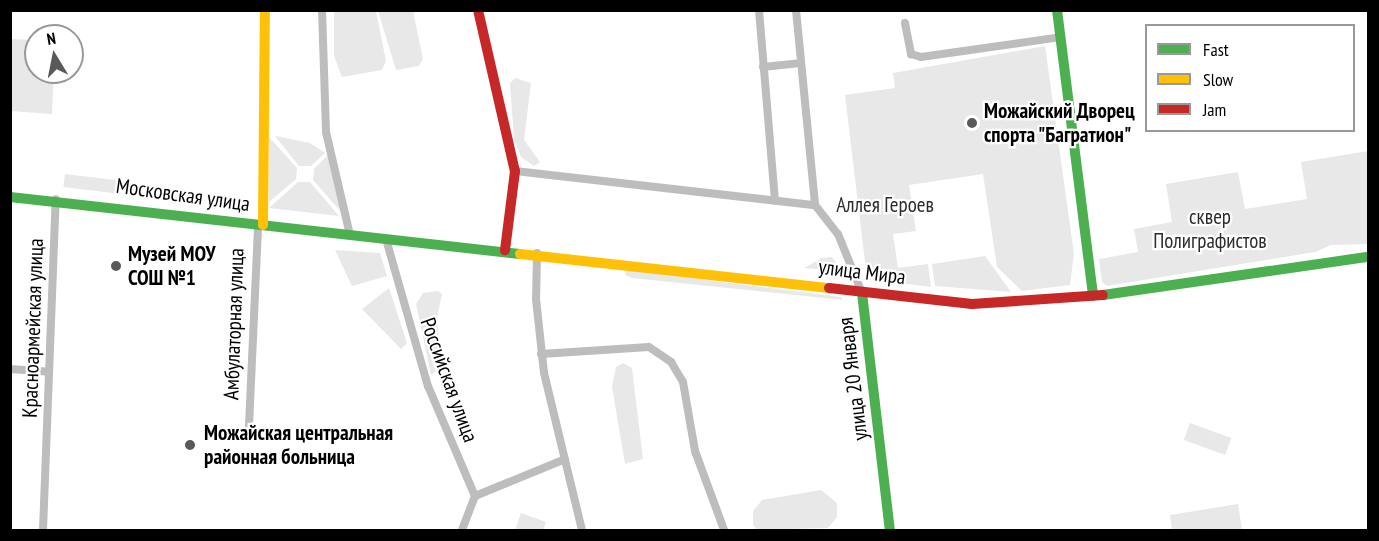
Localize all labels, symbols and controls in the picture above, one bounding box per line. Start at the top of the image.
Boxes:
north arrow [24,24,84,84]
legend [1145,24,1355,132]
text: N [45,28,57,49]
text: Fast [1203,38,1229,61]
text: Slow [1203,68,1233,91]
place label: Можайский Дворец спорта "Багратион" [984,98,1135,148]
text: Jam [1203,98,1226,121]
marker: Можайский Дворец спорта "Багратион" [965,116,979,130]
street label: Московская улица [114,173,252,217]
park label: Аллея Героев [836,192,934,218]
park label: сквер Полиграфистов [1153,204,1267,254]
street label: Красноармейская улица [17,238,49,418]
place label: Музей МОУ СОШ №1 [128,241,215,291]
street label: Амбулаторная улица [219,248,249,400]
street label: улица Мира [817,254,907,290]
marker: Музей МОУ СОШ №1 [109,259,123,273]
street label: Российская улица [415,314,483,446]
street label: улица 20 Января [833,316,873,442]
place label: Можайская центральная районная больница [204,420,393,470]
marker: Можайская центральная районная больница [181,436,199,454]

